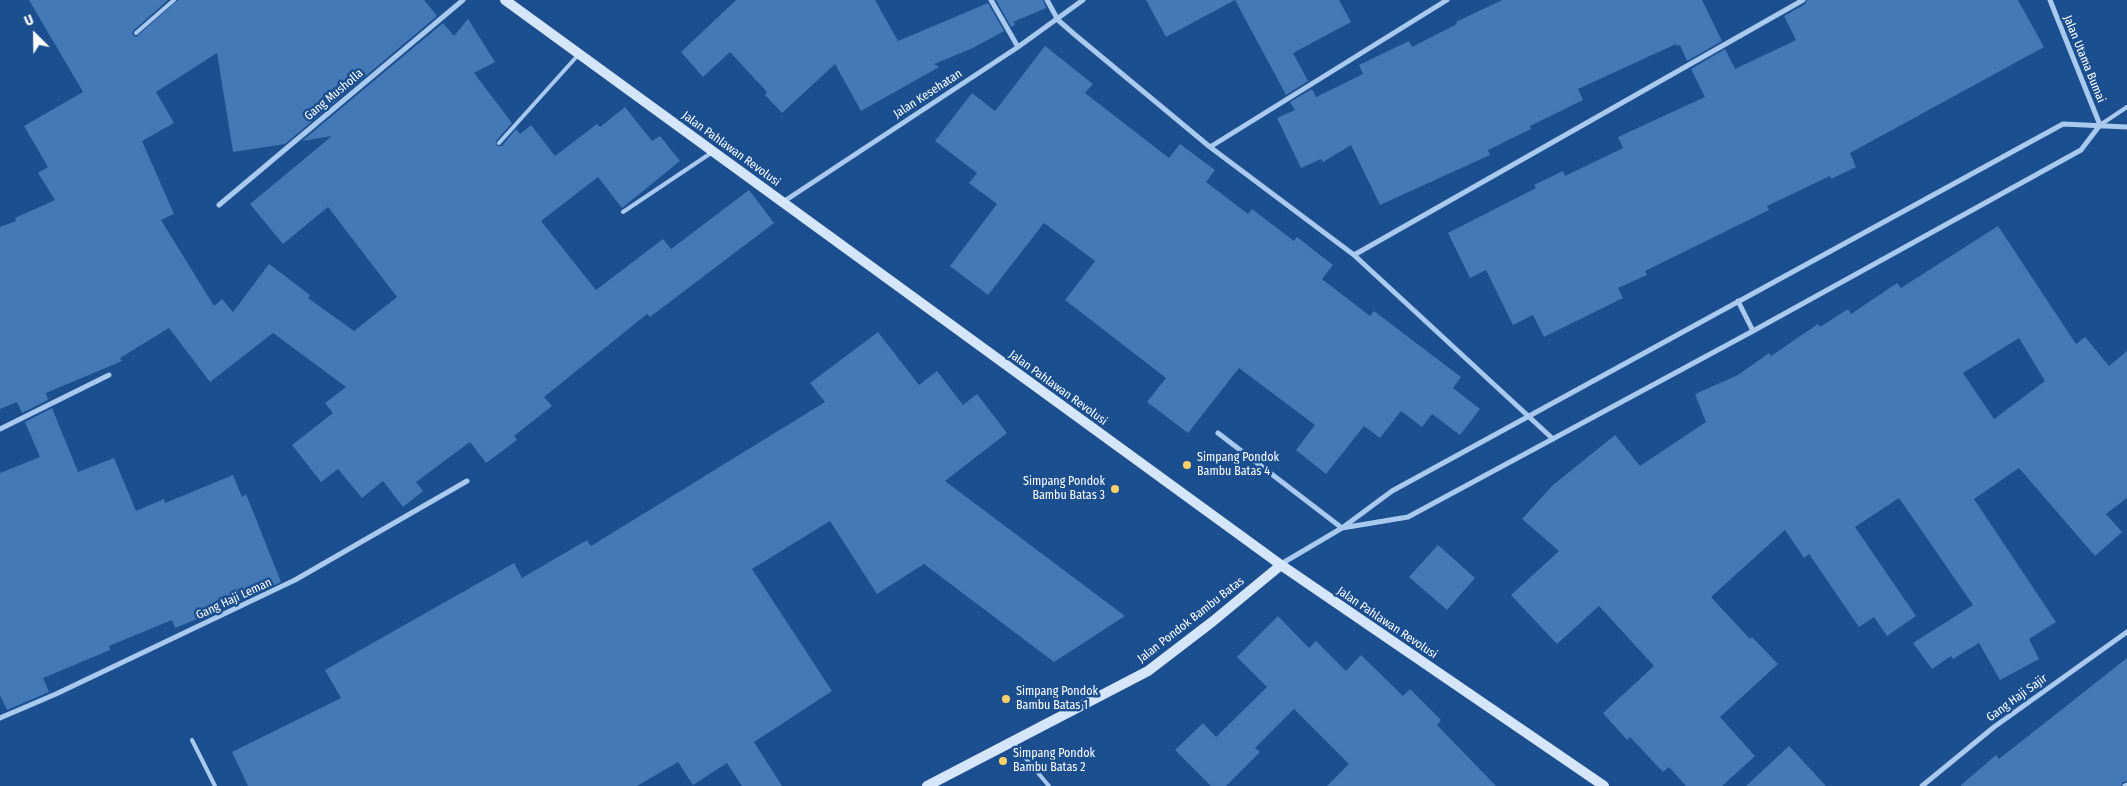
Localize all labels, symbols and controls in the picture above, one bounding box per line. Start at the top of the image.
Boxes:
north arrow [10,10,60,60]
text: U [22,11,36,30]
street label: Jalan Utama Bumai [2060,13,2108,105]
street label: Gang Musholla [302,66,366,124]
street label: Jalan Kesehatan [891,67,965,121]
street label: Jalan Pahlawan Revolusi [679,108,783,190]
street label: Jalan Pahlawan Revolusi [1006,347,1110,429]
place label: Simpang Pondok Bambu Batas 4 [1197,451,1279,479]
marker: Simpang Pondok Bambu Batas 4 [1181,459,1193,471]
place label: Simpang Pondok Bambu Batas 3 [1023,475,1105,503]
marker: Simpang Pondok Bambu Batas 3 [1109,483,1121,495]
street label: Jalan Pondok Bambu Batas [1135,574,1247,666]
street label: Gang Haji Leman [194,575,274,623]
street label: Jalan Pahlawan Revolusi [1334,584,1440,662]
street label: Gang Haji Sajir [1984,671,2050,725]
place label: Simpang Pondok Bambu Batas 1 [1016,685,1098,713]
marker: Simpang Pondok Bambu Batas 1 [1000,693,1012,705]
place label: Simpang Pondok Bambu Batas 2 [1013,747,1095,775]
marker: Simpang Pondok Bambu Batas 2 [997,755,1009,767]

